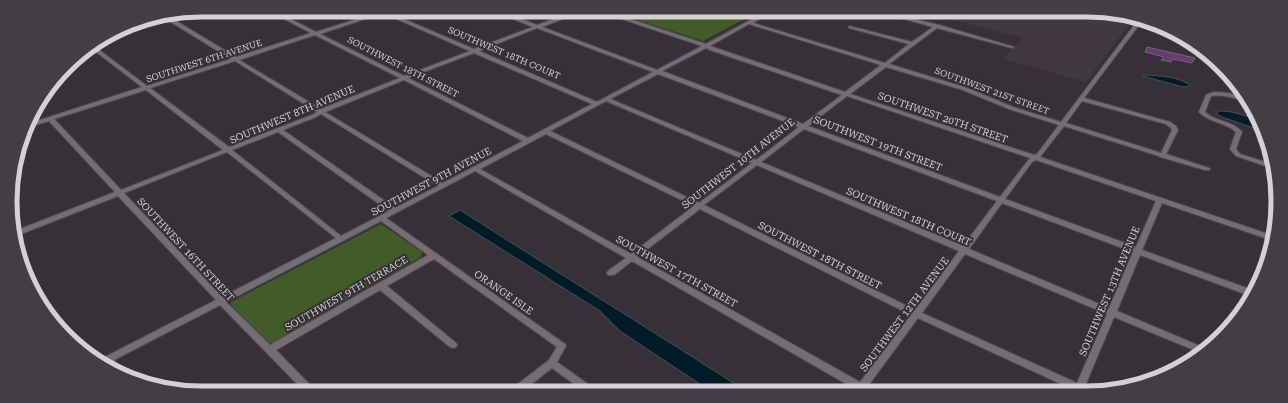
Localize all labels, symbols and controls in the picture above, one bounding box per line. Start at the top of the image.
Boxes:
street label: SOUTHWEST 18TH COURT [446,25,562,81]
street label: SOUTHWEST 18TH STREET [346,35,460,99]
street label: SOUTHWEST 6TH AVENUE [145,37,263,84]
street label: SOUTHWEST 21ST STREET [933,66,1051,116]
street label: SOUTHWEST 8TH AVENUE [228,83,356,146]
street label: SOUTHWEST 20TH STREET [876,90,1010,145]
street label: SOUTHWEST 19TH STREET [812,114,944,173]
street label: SOUTHWEST 10TH AVENUE [680,116,797,211]
street label: SOUTHWEST 9TH AVENUE [369,145,493,218]
street label: SOUTHWEST 18TH COURT [845,185,973,248]
street label: SOUTHWEST 16TH STREET [135,196,237,303]
street label: SOUTHWEST 18TH STREET [756,219,884,292]
street label: SOUTHWEST 13TH AVENUE [1077,225,1142,358]
street label: SOUTHWEST 17TH STREET [614,233,740,310]
street label: SOUTHWEST 9TH TERRACE [283,254,409,333]
street label: SOUTHWEST 12TH AVENUE [858,255,951,374]
street label: ORANGE ISLE [472,268,535,317]

